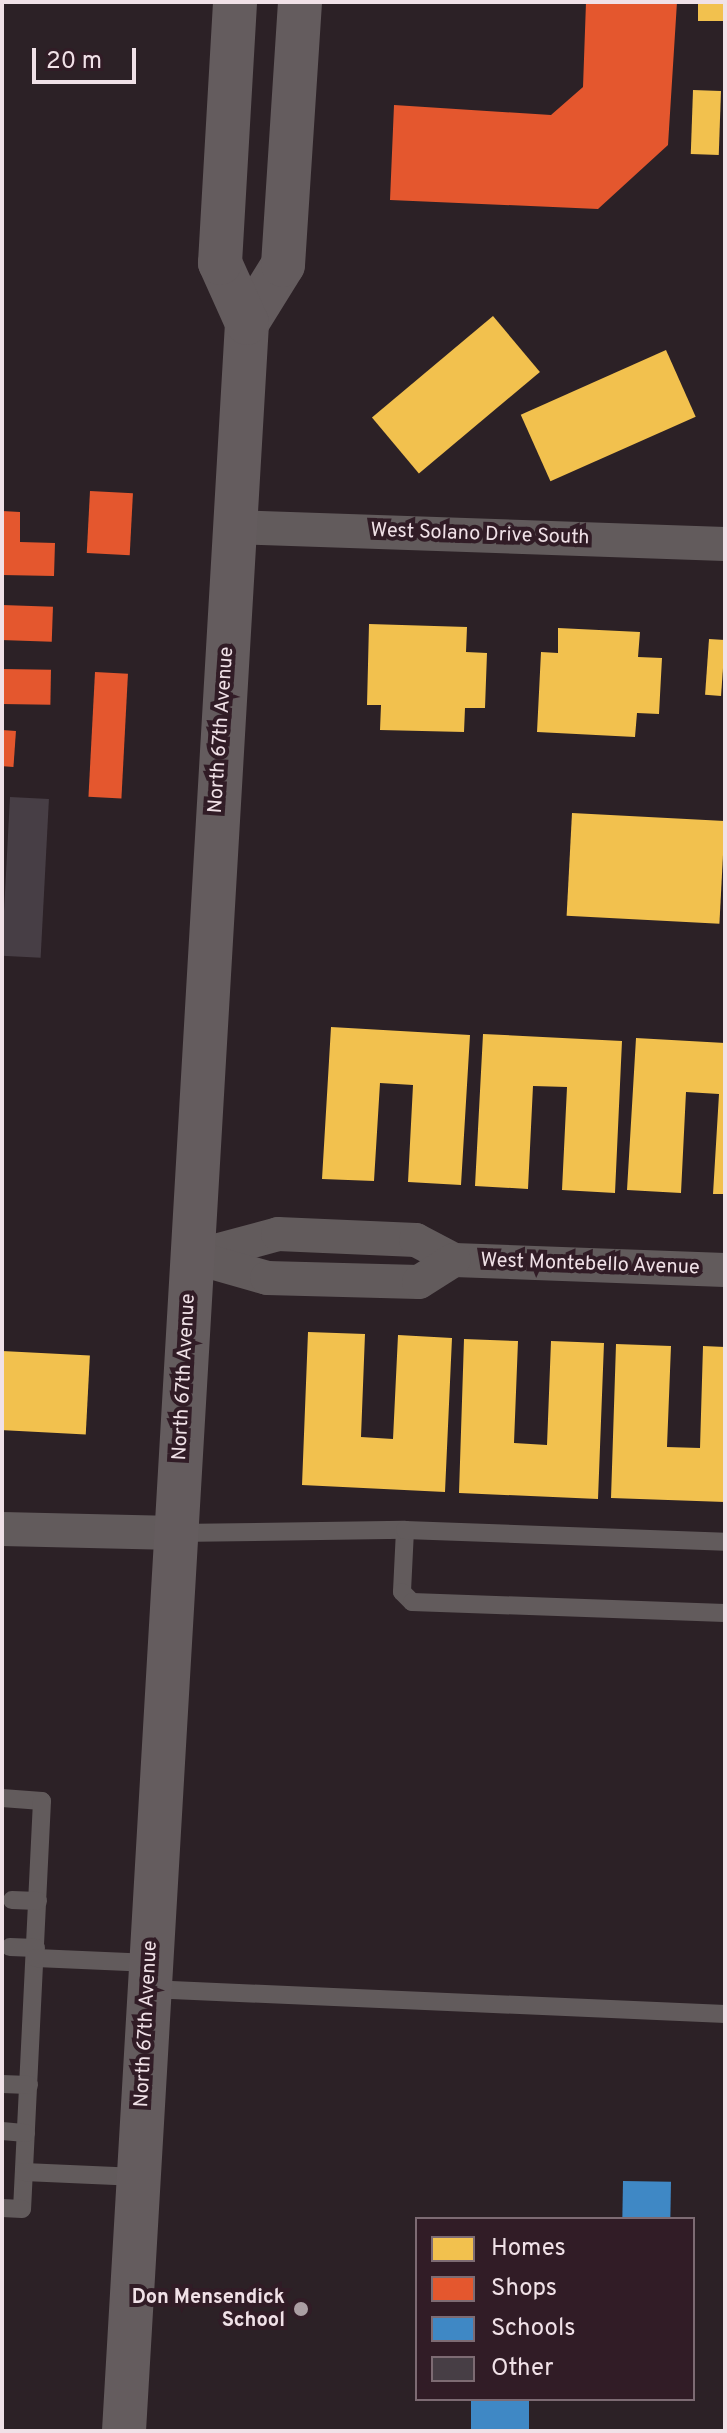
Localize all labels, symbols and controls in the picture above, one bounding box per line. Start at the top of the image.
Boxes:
scale bar [36,32,140,82]
text: 20 m [46,47,102,77]
street label: West Solano Drive South [370,519,590,551]
street label: North 67th Avenue [204,645,240,815]
street label: West Montebello Avenue [480,1249,700,1281]
street label: North 67th Avenue [169,1293,201,1461]
street label: North 67th Avenue [131,1940,163,2108]
legend [415,2217,695,2401]
text: Homes [491,2234,566,2264]
text: Shops [491,2274,557,2304]
place label: Don Mensendick School [132,2286,285,2333]
marker: Don Mensendick School [292,2300,310,2318]
text: Schools [491,2314,576,2344]
text: Other [491,2354,553,2384]

